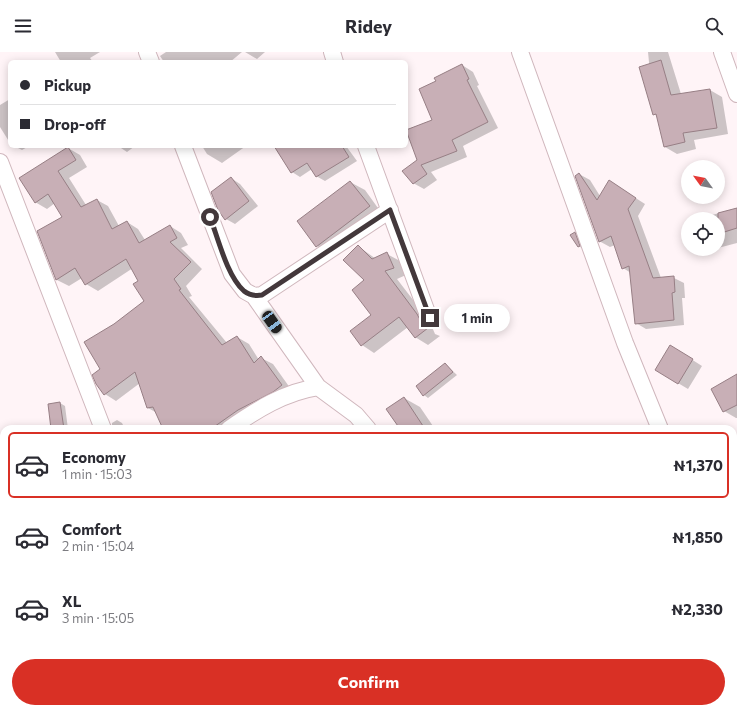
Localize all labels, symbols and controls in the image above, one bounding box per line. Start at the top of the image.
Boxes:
icon: menu [12,15,34,37]
text: Ridey [345,15,392,37]
icon: search [703,15,725,37]
text: Pickup [44,76,91,94]
text: Drop-off [44,115,106,133]
north arrow [681,160,725,204]
map controls [681,160,725,256]
route start [201,208,219,226]
button: locate [681,212,725,256]
callout: 1 min [444,304,510,332]
car [260,309,284,335]
route end [421,309,439,327]
text: 1 min [462,310,492,326]
icon: car [14,447,50,483]
text: Economy [62,448,126,466]
text: ₦1,370 [673,456,723,474]
text: 1 min · 15:03 [62,466,132,482]
icon: car [14,519,50,555]
text: Comfort [62,520,122,538]
text: ₦1,850 [672,528,723,546]
text: 2 min · 15:04 [62,538,134,554]
icon: car [14,591,50,627]
text: XL [62,592,81,610]
text: ₦2,330 [671,600,723,618]
text: 3 min · 15:05 [62,610,134,626]
button: Confirm [12,659,725,705]

